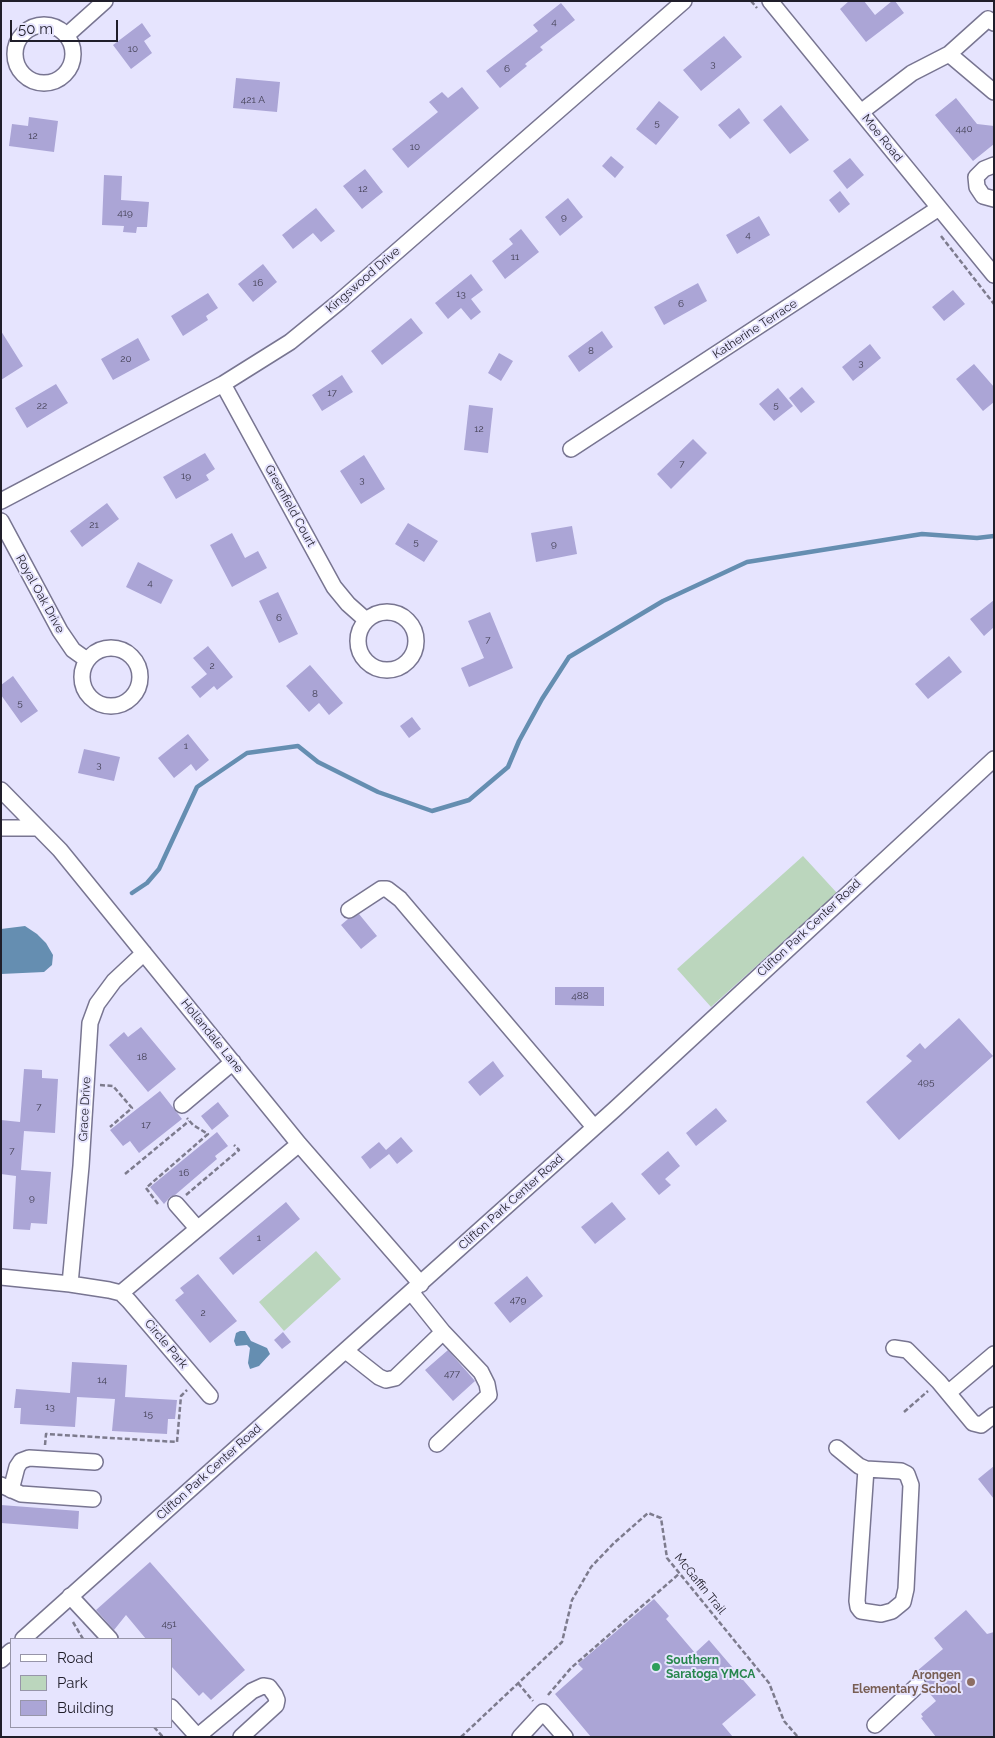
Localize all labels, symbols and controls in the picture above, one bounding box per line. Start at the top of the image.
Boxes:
scale bar [12,10,120,42]
house number: 4 [551,16,557,28]
text: 50 m [18,20,53,38]
house number: 10 [128,43,138,55]
house number: 3 [710,58,716,70]
house number: 6 [504,63,510,75]
house number: 421 A [241,94,265,106]
street label: Moe Road [859,112,905,164]
house number: 5 [654,117,660,129]
house number: 440 [955,123,973,135]
house number: 12 [28,130,38,142]
house number: 10 [410,141,420,153]
house number: 12 [358,183,368,195]
house number: 419 [117,207,133,219]
house number: 9 [561,211,567,223]
house number: 4 [745,229,751,241]
street label: Kingswood Drive [323,244,403,316]
house number: 11 [511,251,519,263]
house number: 16 [253,277,263,289]
house number: 13 [456,288,466,300]
street label: Katherine Terrace [710,296,800,362]
house number: 6 [678,298,684,310]
house number: 8 [588,345,594,357]
house number: 20 [120,353,132,365]
house number: 3 [858,357,864,369]
house number: 17 [327,387,337,399]
house number: 5 [773,399,779,411]
house number: 22 [37,400,47,412]
house number: 12 [474,423,484,435]
house number: 7 [679,458,685,470]
street label: Greenfield Court [262,463,318,549]
house number: 19 [181,470,191,482]
house number: 3 [359,474,365,486]
house number: 21 [89,519,99,531]
house number: 5 [413,536,419,548]
house number: 9 [551,538,557,550]
street label: Royal Oak Drive [13,552,67,636]
house number: 4 [147,577,153,589]
house number: 6 [276,612,282,624]
house number: 7 [485,634,491,646]
house number: 2 [209,660,215,672]
house number: 8 [312,688,318,700]
house number: 5 [17,697,23,709]
house number: 1 [184,740,188,752]
house number: 3 [96,759,102,771]
street label: Clifton Park Center Road [754,876,864,980]
house number: 488 [571,990,589,1002]
street label: Hollandale Lane [178,996,246,1076]
house number: 18 [137,1051,147,1063]
street label: Grace Drive [76,1076,94,1142]
house number: 495 [918,1076,934,1088]
house number: 7 [36,1101,42,1113]
house number: 17 [141,1119,151,1131]
house number: 7 [9,1145,15,1157]
street label: Clifton Park Center Road [456,1151,566,1253]
house number: 16 [179,1167,189,1179]
house number: 9 [29,1192,35,1204]
house number: 1 [257,1232,261,1244]
house number: 479 [510,1294,526,1306]
house number: 2 [200,1307,206,1319]
street label: Circle Park [141,1317,191,1371]
house number: 477 [444,1368,460,1380]
house number: 14 [97,1374,107,1386]
house number: 13 [45,1401,55,1413]
house number: 15 [143,1408,153,1420]
street label: Clifton Park Center Road [154,1421,264,1523]
street label: McGaffin Trail [671,1551,729,1617]
house number: 451 [161,1618,177,1630]
legend [10,1638,172,1728]
text: Road [57,1649,93,1667]
place label: Southern Saratoga YMCA [666,1653,755,1681]
marker: Southern Saratoga YMCA [650,1661,662,1673]
place label: Arongen Elementary School [852,1668,961,1696]
text: Park [57,1674,88,1692]
marker: Arongen Elementary School [965,1676,977,1688]
text: Building [57,1699,114,1717]

